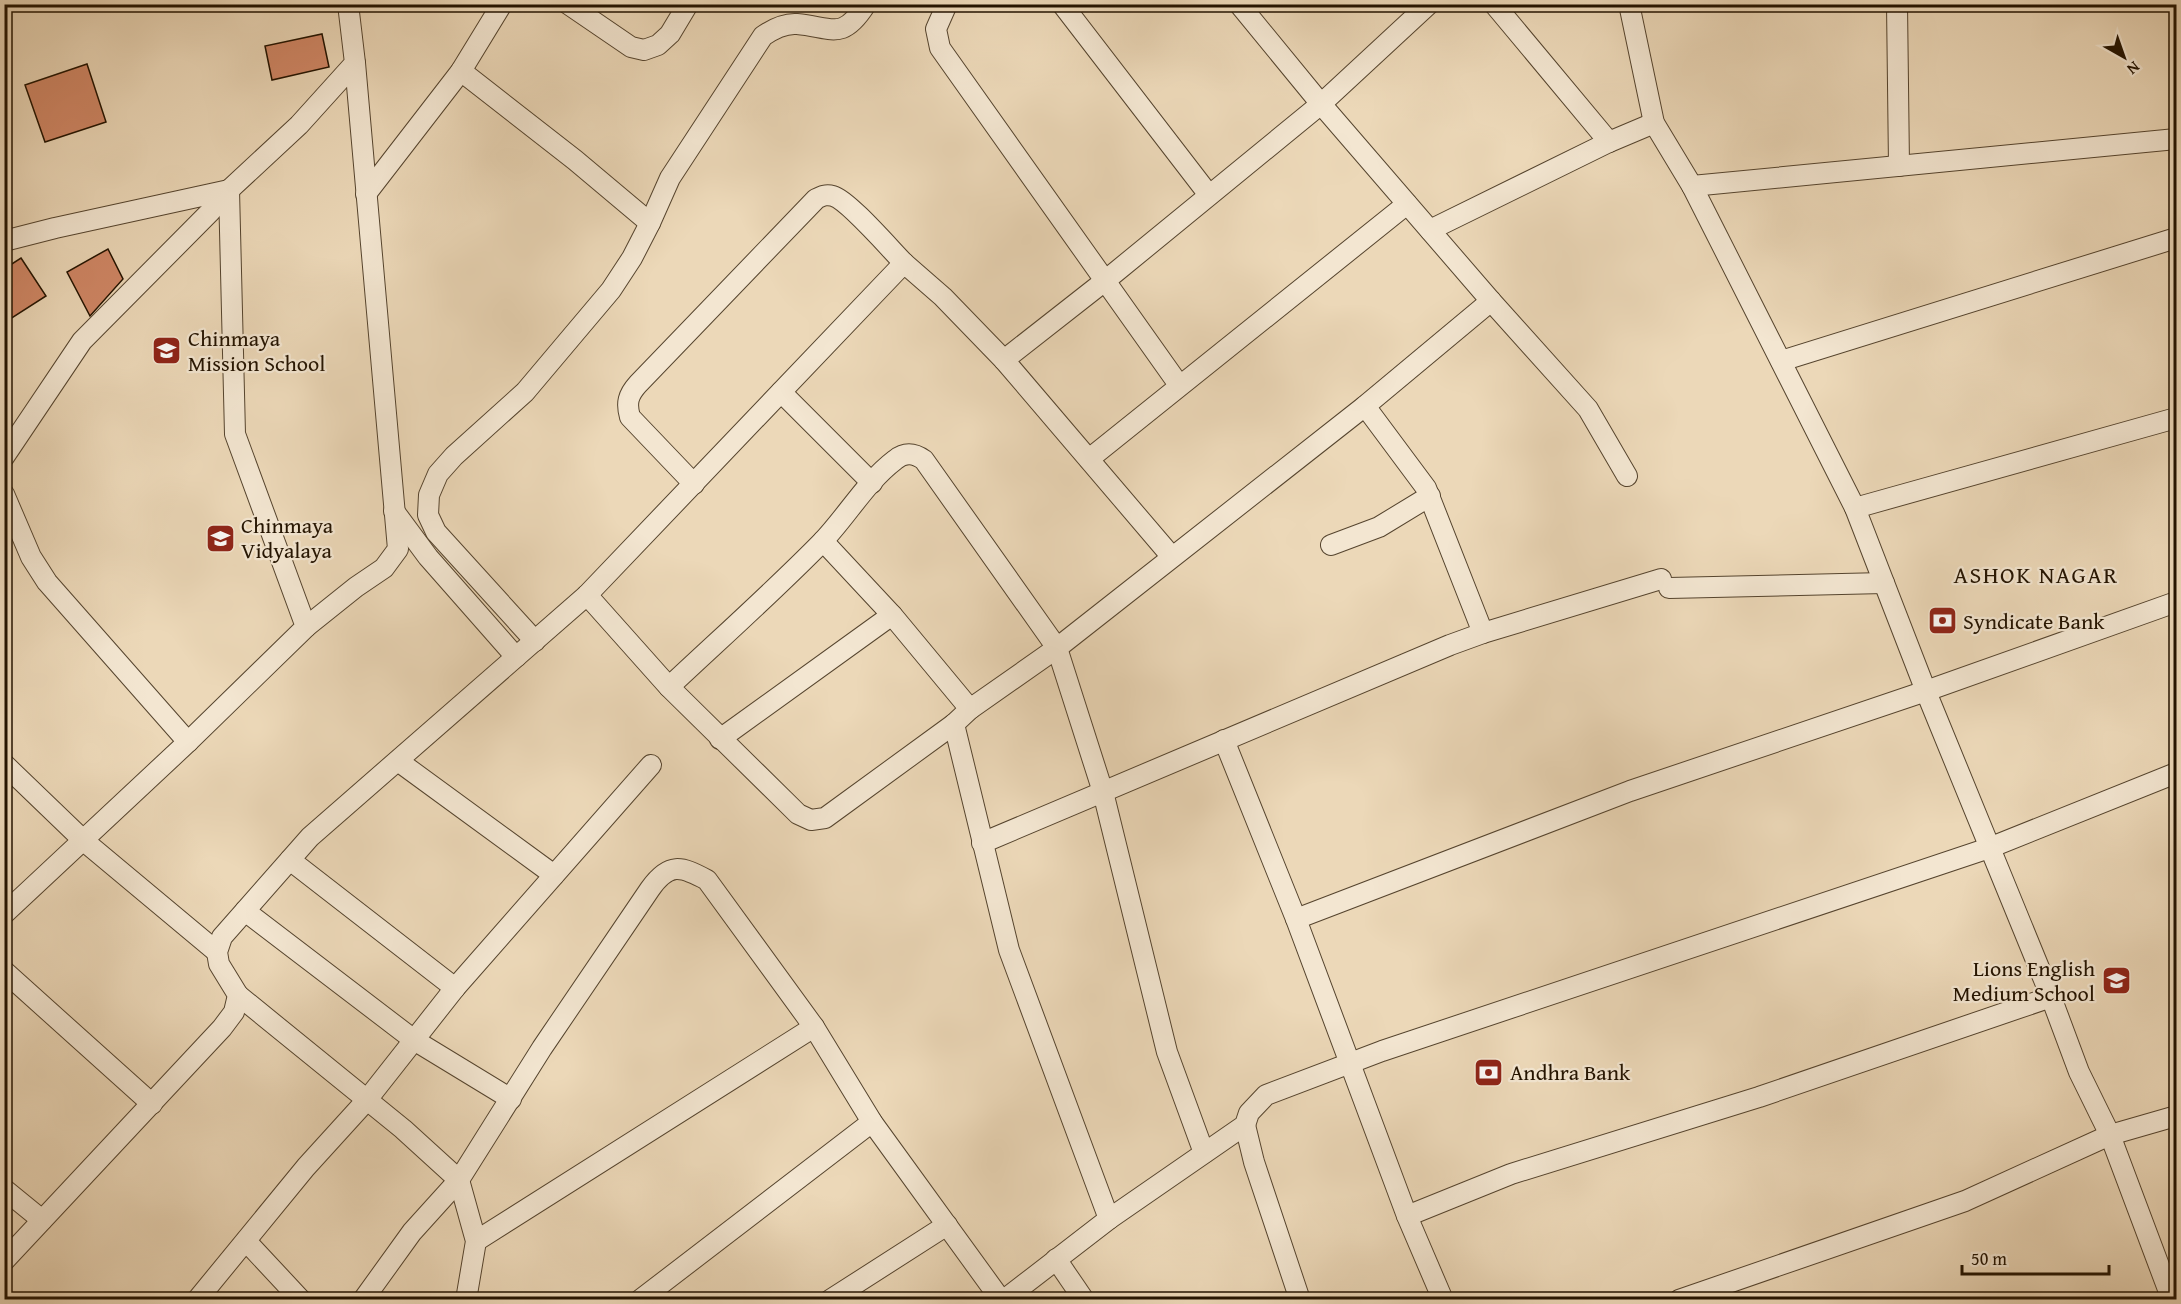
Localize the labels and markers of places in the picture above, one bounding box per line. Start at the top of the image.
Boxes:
place label: Chinmaya Mission School [188,322,325,379]
school or university icon: Chinmaya Mission School [151,335,183,367]
place label: Chinmaya Vidyalaya [241,509,334,566]
school or university icon: Chinmaya Vidyalaya [204,522,236,554]
bank icon: Syndicate Bank [1926,605,1958,637]
place label: Syndicate Bank [1963,605,2105,637]
place label: Lions English Medium School [1953,952,2096,1009]
school or university icon: Lions English Medium School [2100,965,2132,997]
bank icon: Andhra Bank [1473,1056,1505,1088]
place label: Andhra Bank [1510,1056,1631,1088]

